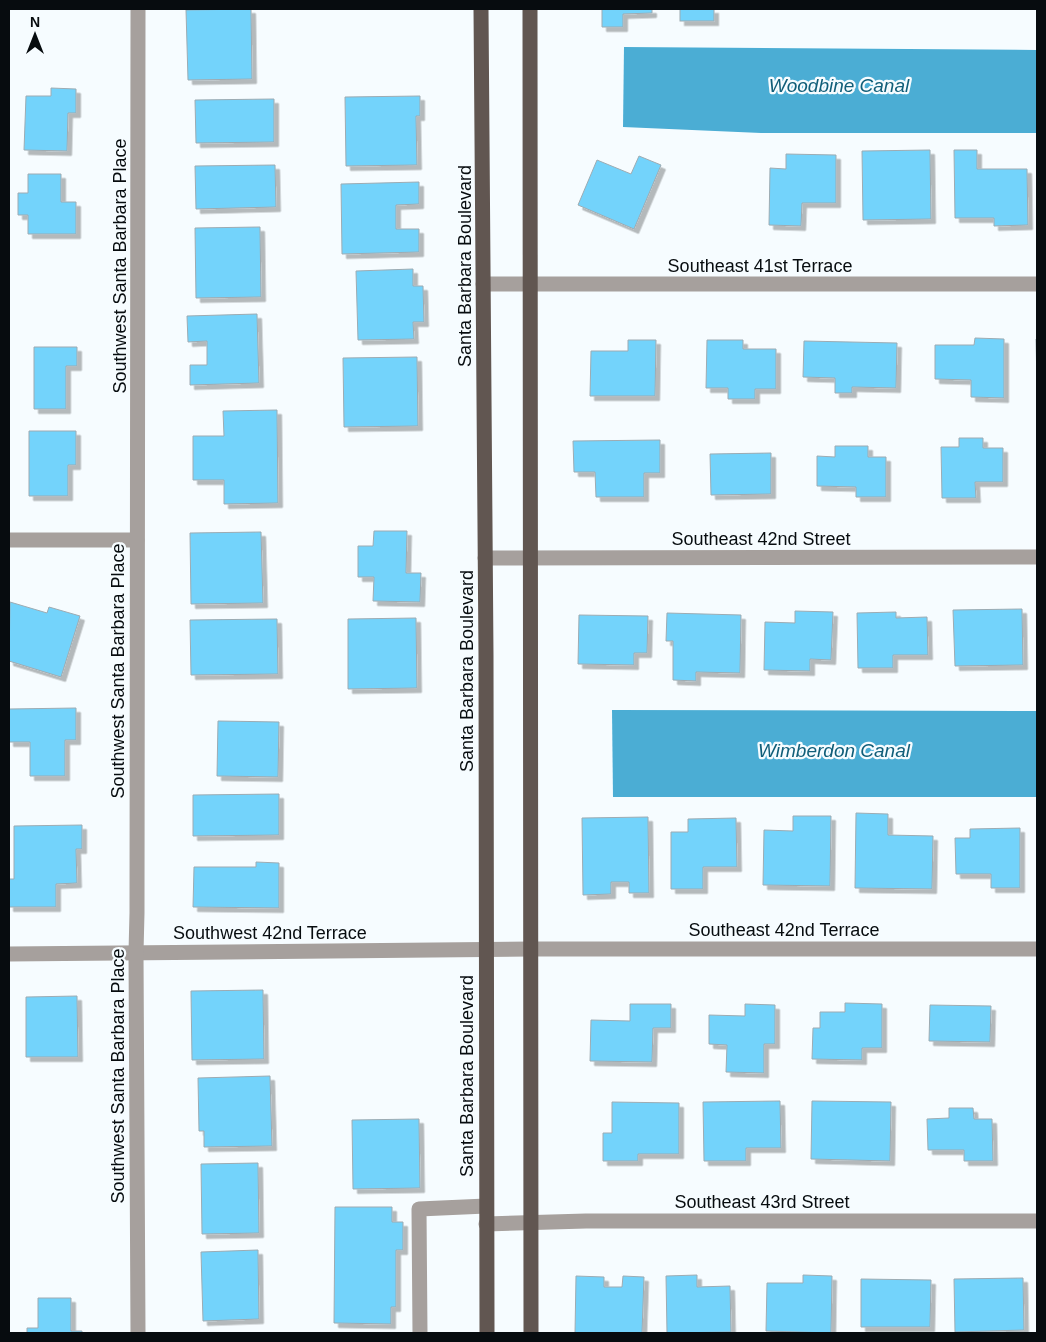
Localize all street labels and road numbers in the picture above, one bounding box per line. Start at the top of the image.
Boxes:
street label: Southwest Santa Barbara Place [110,138,130,394]
street label: Santa Barbara Boulevard [455,165,475,367]
street label: Southeast 41st Terrace [668,256,852,276]
street label: Southeast 42nd Street [671,529,851,549]
street label: Southwest Santa Barbara Place [108,543,128,799]
street label: Santa Barbara Boulevard [457,570,477,772]
street label: Southeast 42nd Terrace [689,920,879,940]
street label: Southwest 42nd Terrace [173,923,367,943]
street label: Southwest Santa Barbara Place [108,948,128,1204]
street label: Santa Barbara Boulevard [457,975,477,1177]
street label: Southeast 43rd Street [674,1192,850,1212]

